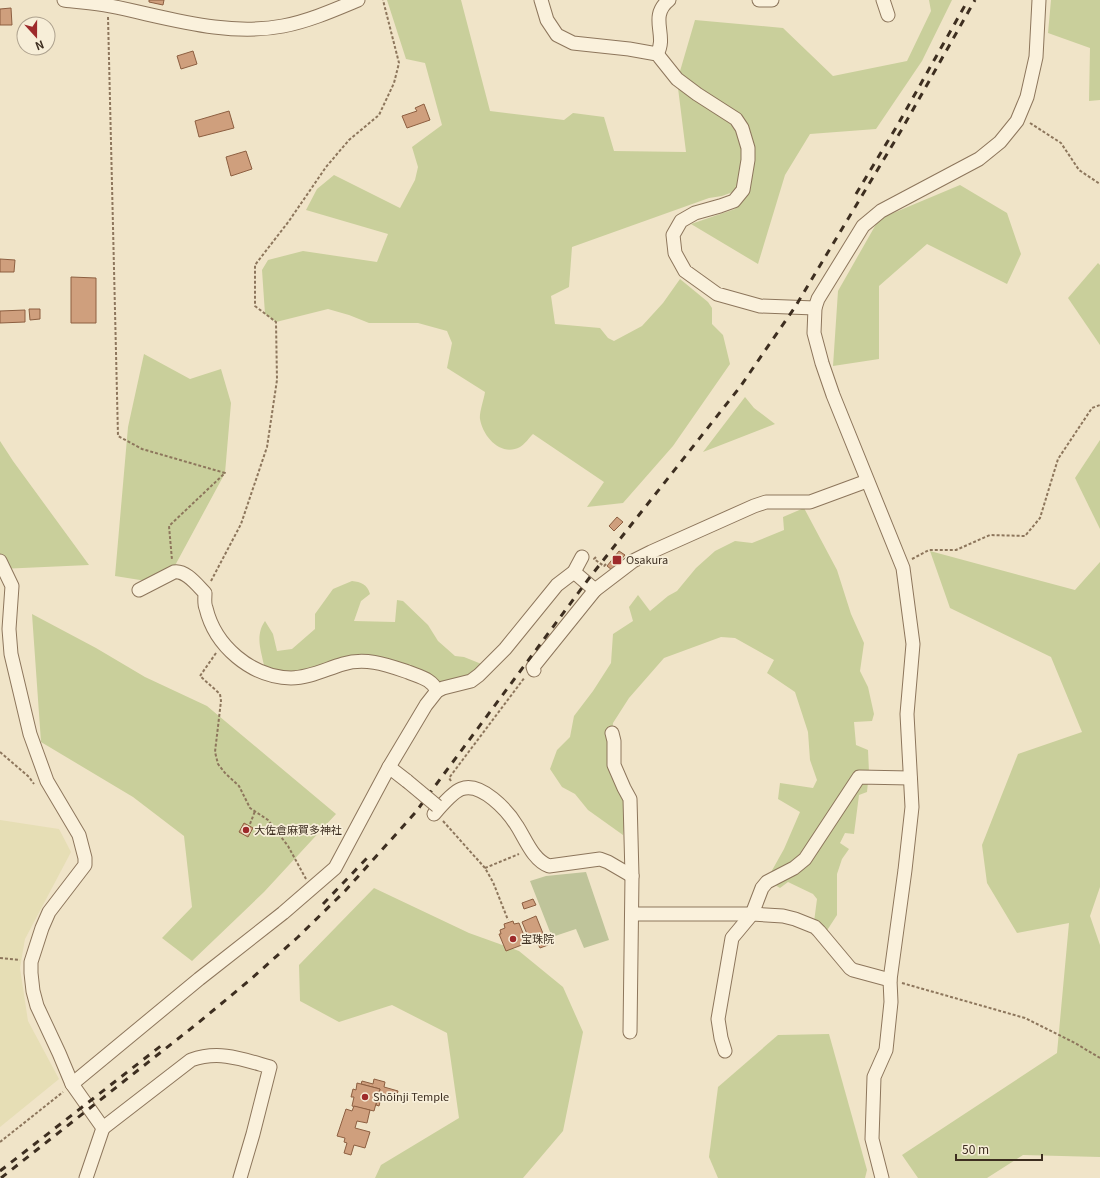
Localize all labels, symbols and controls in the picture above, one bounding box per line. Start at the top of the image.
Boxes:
north arrow [16,16,56,56]
text: N [33,37,47,55]
place label: Osakura [626,551,668,567]
marker: Osakura [611,554,623,566]
place label: 大佐倉麻賀多神社 [254,821,342,837]
marker: 大佐倉麻賀多神社 [241,825,251,835]
place label: 宝珠院 [521,930,554,946]
marker: 宝珠院 [508,934,518,944]
place label: Shōinji Temple [373,1088,449,1104]
marker: Shōinji Temple [360,1092,370,1102]
scale bar [956,1136,1042,1162]
text: 50 m [962,1140,989,1157]

